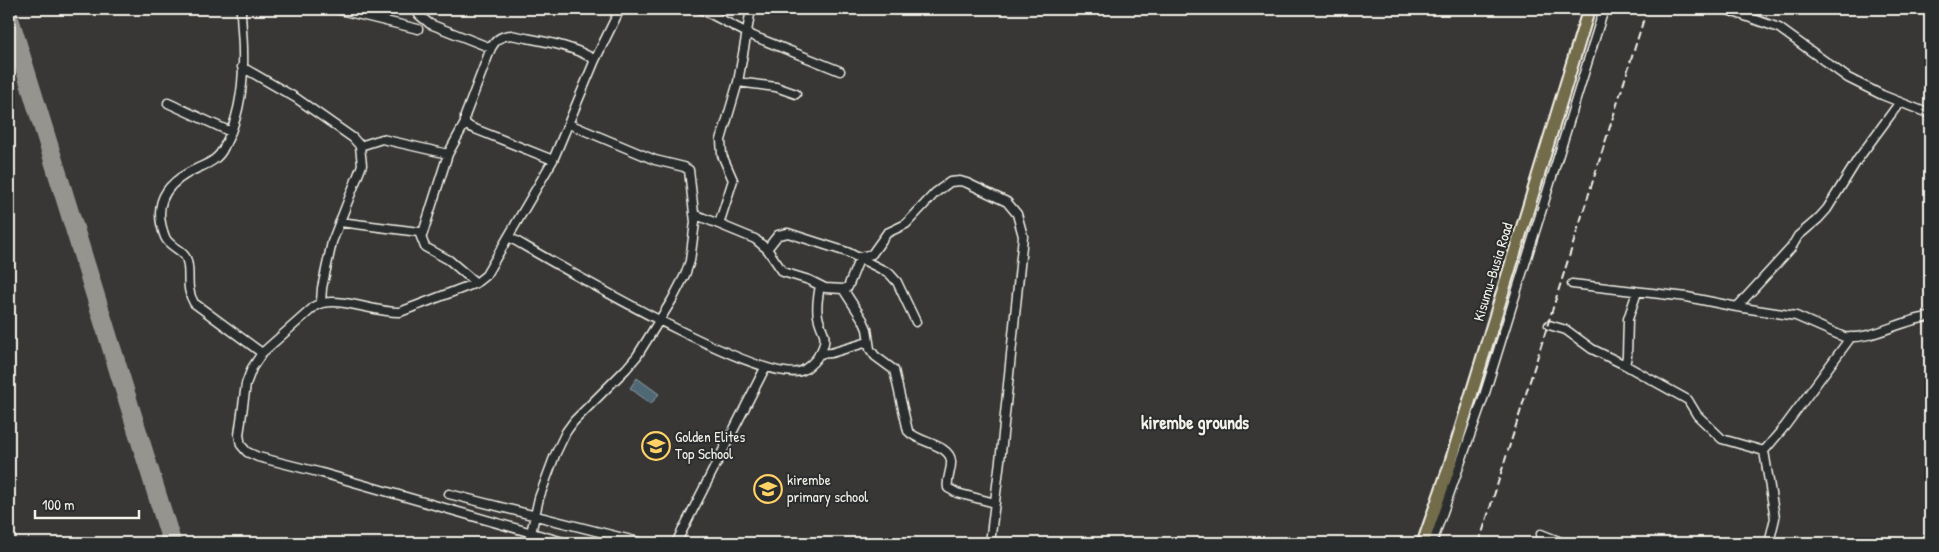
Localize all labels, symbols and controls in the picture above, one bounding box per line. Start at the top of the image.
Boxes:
street label: Kisumu-Busia Road [1468,220,1518,324]
district label: kirembe grounds [1141,410,1249,436]
place label: Golden Elites Top School [675,426,745,464]
school or university icon: Golden Elites Top School [641,431,671,461]
place label: kirembe primary school [787,469,868,507]
school or university icon: kirembe primary school [753,474,783,504]
scale bar [35,487,139,519]
text: 100 m [42,494,75,515]

